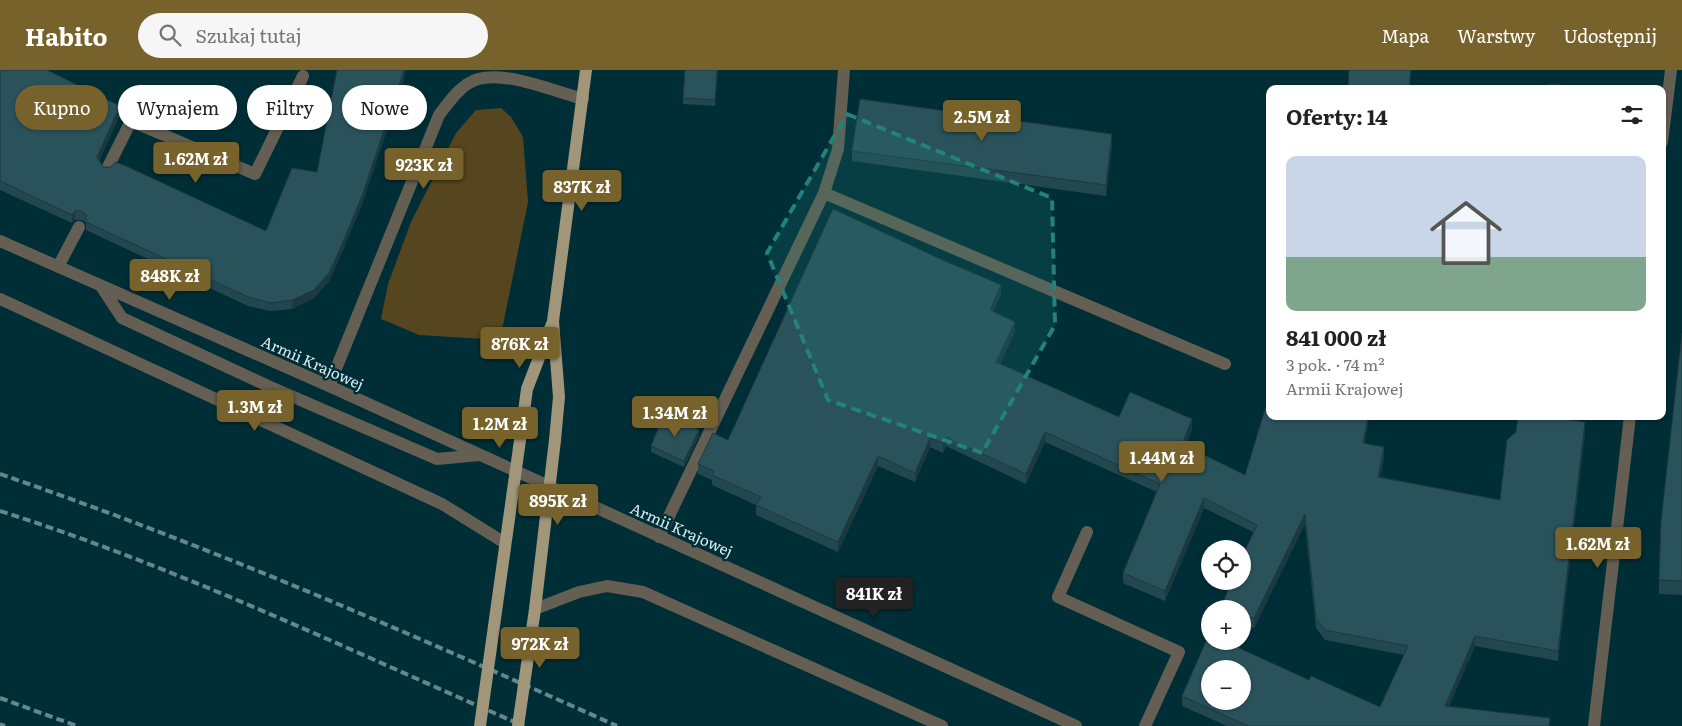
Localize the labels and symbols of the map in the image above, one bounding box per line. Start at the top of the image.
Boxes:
pin: 2.5M zł [936,100,1028,142]
pin: 1.62M zł [144,142,248,184]
pin: 923K zł [378,148,470,190]
pin: 837K zł [536,170,628,212]
pin: 848K zł [124,258,216,301]
pin: 876K zł [474,326,566,369]
street label: Armii Krajowej [258,329,368,395]
pin: 1.3M zł [209,390,301,432]
pin: 1.34M zł [623,396,727,438]
pin: 1.2M zł [454,406,546,449]
pin: 1.44M zł [1110,440,1214,483]
pin: 895K zł [512,484,604,526]
street label: Armii Krajowej [627,496,737,562]
pin: 1.62M zł [1546,526,1650,569]
pin: 841K zł [828,576,920,619]
pin: 972K zł [494,626,586,669]

